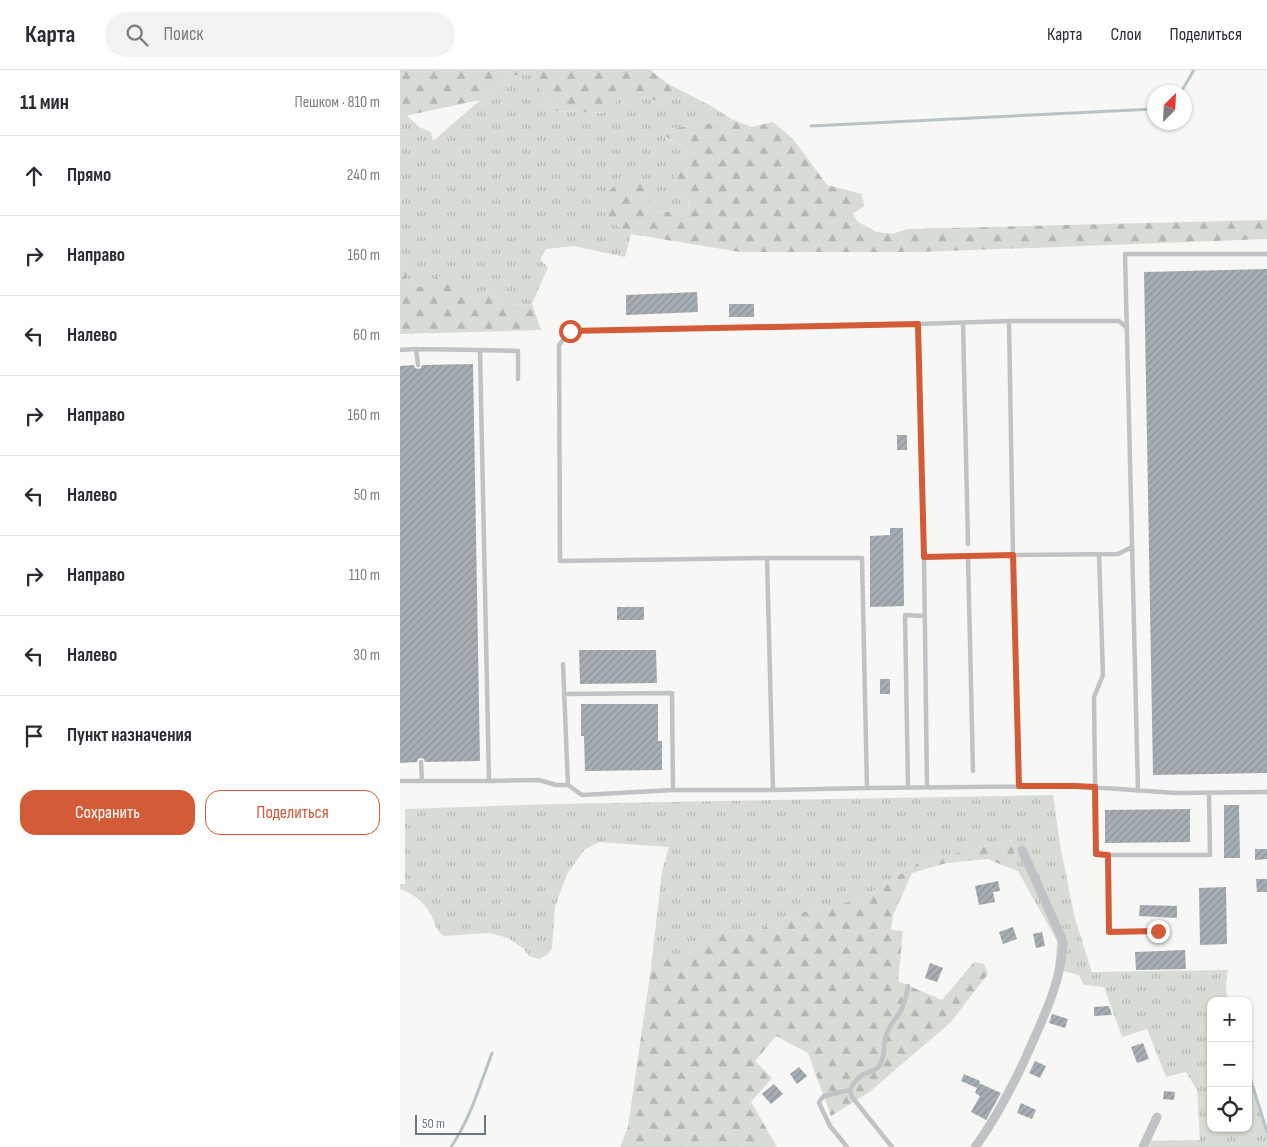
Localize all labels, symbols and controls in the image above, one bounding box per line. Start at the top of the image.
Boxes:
search box [105,12,455,57]
text: Карта [25,20,75,49]
icon: search [123,21,151,49]
text: Поиск [163,23,204,46]
text: Карта [1047,24,1083,45]
text: Слои [1111,24,1142,45]
text: Поделиться [1170,24,1242,45]
north arrow [1147,85,1192,130]
text: 11 мин [20,90,69,115]
text: Пешком · 810 m [295,93,380,112]
icon: ahead [20,162,48,190]
text: Прямо [67,164,111,187]
text: 240 m [347,166,380,185]
icon: right [20,242,48,270]
text: Направо [67,244,125,267]
text: 160 m [347,246,380,265]
route start [559,320,582,343]
icon: left [20,322,48,350]
text: Налево [67,324,117,347]
text: 60 m [353,326,380,345]
icon: right [20,402,48,430]
text: Направо [67,404,125,427]
text: 160 m [347,406,380,425]
icon: left [20,482,48,510]
text: Налево [67,484,117,507]
text: 50 m [354,486,380,505]
icon: right [20,562,48,590]
text: Направо [67,564,125,587]
text: 110 m [349,566,380,585]
icon: left [20,642,48,670]
text: Налево [67,644,117,667]
text: 30 m [353,646,380,665]
icon: arrive [20,722,48,750]
text: Пункт назначения [67,724,192,747]
button: Сохранить [20,790,195,835]
button: Поделиться [205,790,380,835]
route end [1147,920,1170,943]
map controls [1207,997,1252,1132]
button: + [1207,997,1252,1042]
button: − [1207,1042,1252,1087]
button: locate [1207,1087,1252,1132]
scale bar [415,1112,486,1135]
text: 50 m [422,1115,445,1132]

